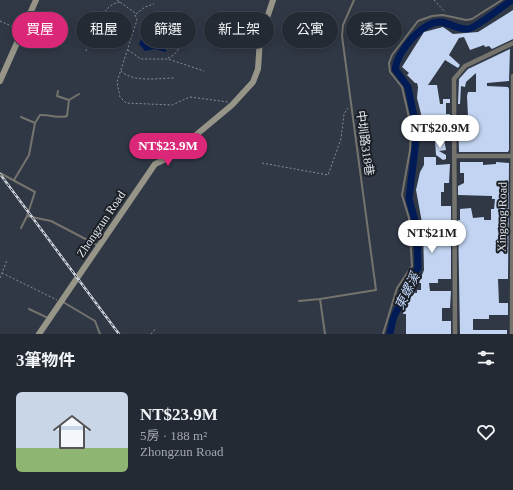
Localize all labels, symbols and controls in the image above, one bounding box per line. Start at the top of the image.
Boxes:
chip: 買屋 [12,12,68,48]
chip: 租屋 [76,12,132,48]
chip: 篩選 [140,12,196,48]
chip: 新上架 [204,12,274,48]
chip: 公寓 [282,12,338,48]
chip: 透天 [346,12,402,48]
street label: 中圳路318巷 [353,109,377,177]
pin: NT$20.9M [399,115,481,149]
text: NT$20.9M [410,120,470,135]
pin: NT$23.9M [127,133,209,167]
text: NT$23.9M [138,138,198,153]
street label: Xingong Road [494,182,510,252]
street label: Zhongzun Road [74,188,128,260]
pin: NT$21M [399,220,465,254]
text: NT$21M [407,225,457,240]
water label: 東螺溪 [392,268,423,312]
icon: filters [475,347,497,369]
text: 3筆物件 [16,351,76,370]
text: NT$23.9M [140,405,218,424]
icon: home [48,408,96,456]
icon: heart [475,421,497,443]
text: 5房 · 188 m² [140,428,207,443]
text: Zhongzun Road [140,444,223,459]

